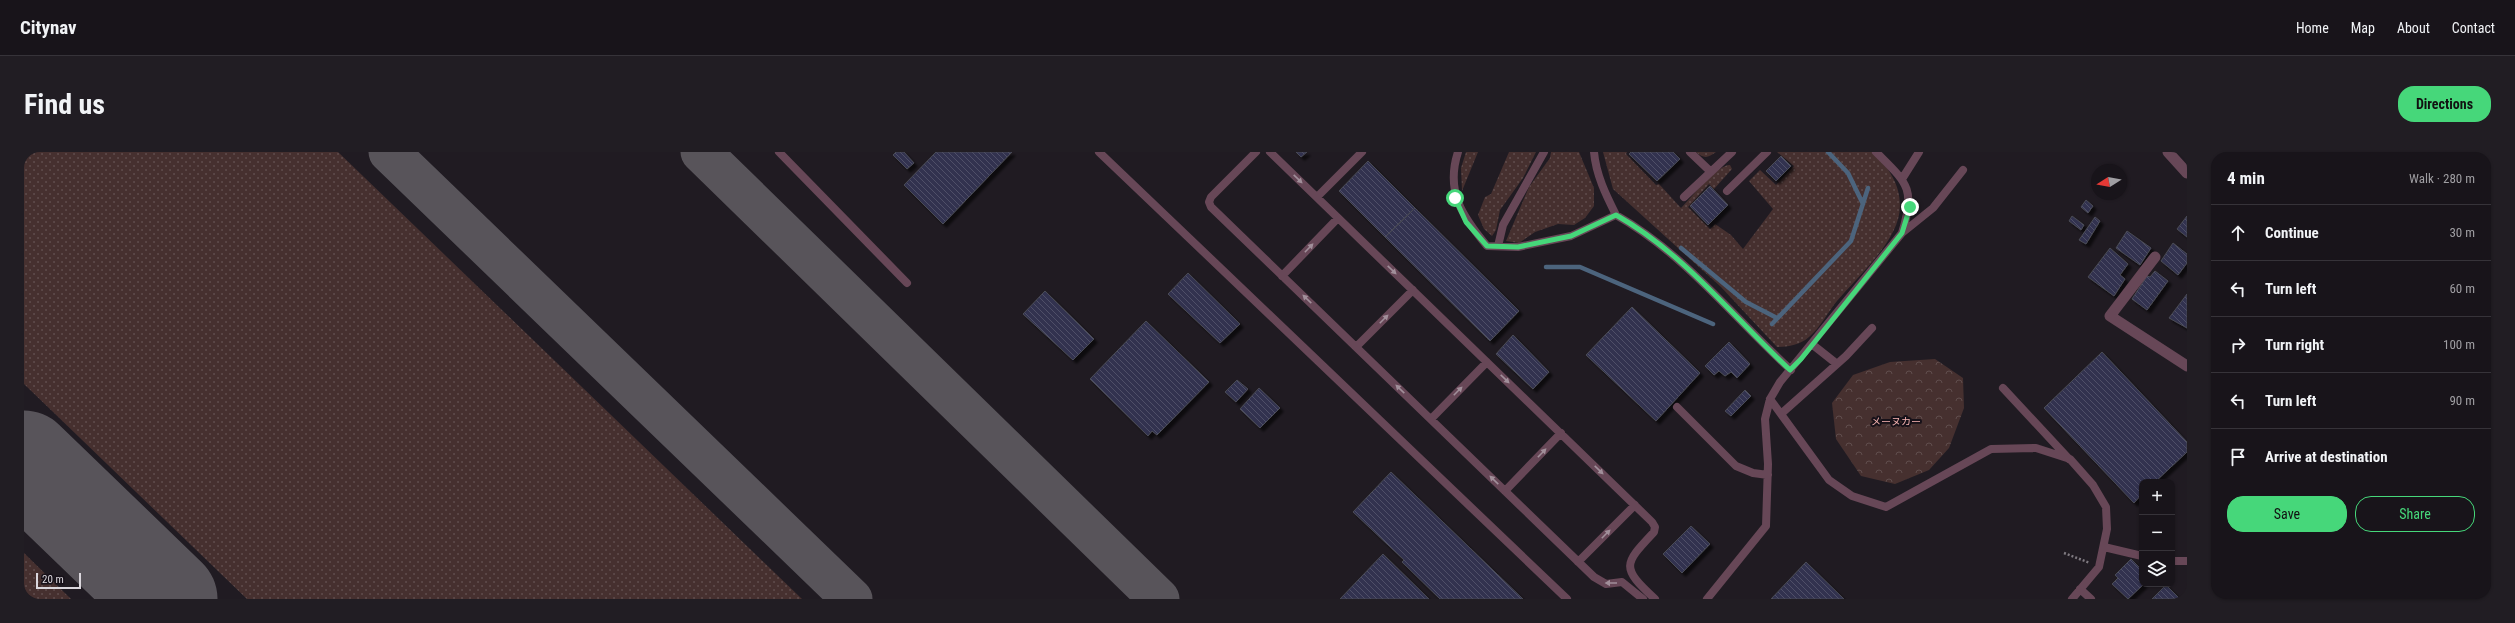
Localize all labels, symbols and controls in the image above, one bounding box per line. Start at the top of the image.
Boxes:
text: Citynav [20,16,77,39]
text: Home [2296,20,2329,36]
text: Map [2351,20,2375,36]
text: About [2397,20,2430,36]
text: Contact [2452,20,2495,36]
button: Directions [2398,86,2491,122]
text: Find us [24,88,105,121]
north arrow [2091,164,2127,200]
text: 4 min [2227,168,2265,188]
text: Walk · 280 m [2409,171,2475,186]
one-way arrow [1293,174,1303,184]
route start [1446,189,1464,207]
route end [1901,198,1919,216]
icon: ahead [2227,222,2249,244]
text: Continue [2265,224,2319,242]
text: 30 m [2449,225,2475,240]
one-way arrow [1304,243,1314,253]
one-way arrow [1387,265,1397,274]
icon: left [2227,278,2249,300]
text: Turn left [2265,280,2316,298]
text: 60 m [2449,281,2475,296]
one-way arrow [1302,294,1312,304]
one-way arrow [1379,314,1389,324]
icon: right [2227,334,2249,356]
text: Turn right [2265,336,2324,354]
text: 100 m [2443,337,2475,352]
one-way arrow [1500,375,1510,384]
one-way arrow [1395,385,1405,394]
one-way arrow [1454,386,1463,396]
icon: left [2227,390,2249,412]
text: Turn left [2265,392,2316,410]
text: 90 m [2449,393,2475,408]
park label: メーヌカー [1871,416,1921,427]
icon: arrive [2227,446,2249,468]
one-way arrow [1537,448,1547,458]
text: Arrive at destination [2265,448,2388,466]
one-way arrow [1594,465,1604,475]
one-way arrow [1489,475,1499,485]
map controls [2139,479,2175,587]
button: + [2139,479,2175,515]
button: Save [2227,496,2347,532]
button: Share [2355,496,2475,532]
button: − [2139,515,2175,551]
one-way arrow [1601,529,1611,539]
button: layers [2139,551,2175,587]
scale bar [36,571,81,590]
text: 20 m [42,573,64,586]
one-way arrow [1604,580,1617,586]

